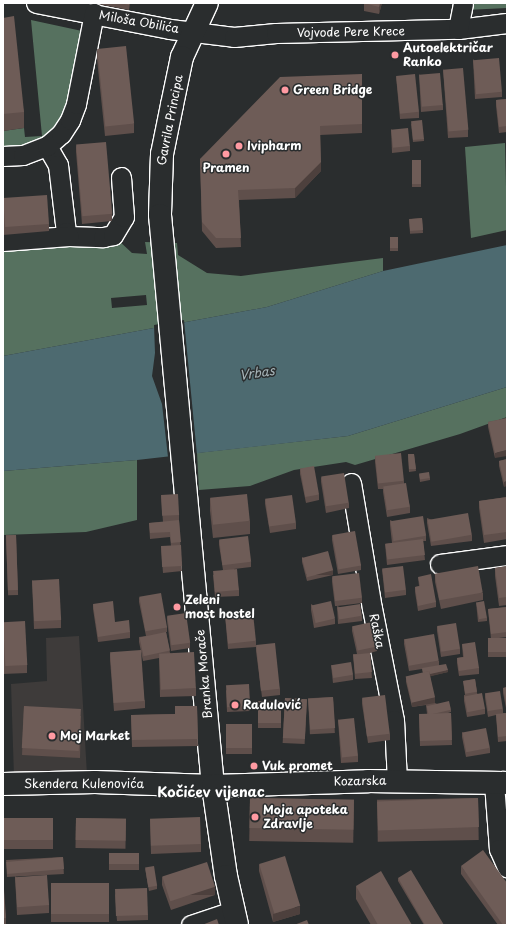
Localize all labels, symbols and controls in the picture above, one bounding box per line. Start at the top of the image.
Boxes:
street label: Miloša Obilića [98,8,180,36]
street label: Vojvode Pere Krece [297,24,405,40]
place label: Autoelektričar Ranko [403,41,493,69]
marker: Autoelektričar Ranko [390,50,400,60]
street label: Gavrila Principa [154,73,186,167]
place label: Green Bridge [293,83,373,97]
marker: Green Bridge [280,85,290,95]
place label: Ivipharm [247,139,301,153]
marker: Ivipharm [234,141,244,151]
marker: Pramen [221,149,231,159]
place label: Pramen [202,161,250,175]
water label: Vrbas [238,363,276,383]
place label: Zeleni most hostel [185,593,254,621]
marker: Zeleni most hostel [172,602,182,612]
street label: Raška [366,612,388,650]
street label: Branka Morače [193,629,215,719]
place label: Radulović [243,698,301,712]
marker: Radulović [230,700,240,710]
place label: Moj Market [60,729,132,743]
marker: Moj Market [47,731,57,741]
place label: Vuk promet [262,759,333,773]
marker: Vuk promet [249,761,259,771]
street label: Kozarska [334,773,386,789]
street label: Skendera Kulenovića [24,777,144,791]
district label: Kočićev vijenac [157,784,265,800]
place label: Moja apoteka Zdravlje [263,803,348,831]
marker: Moja apoteka Zdravlje [250,812,260,822]

